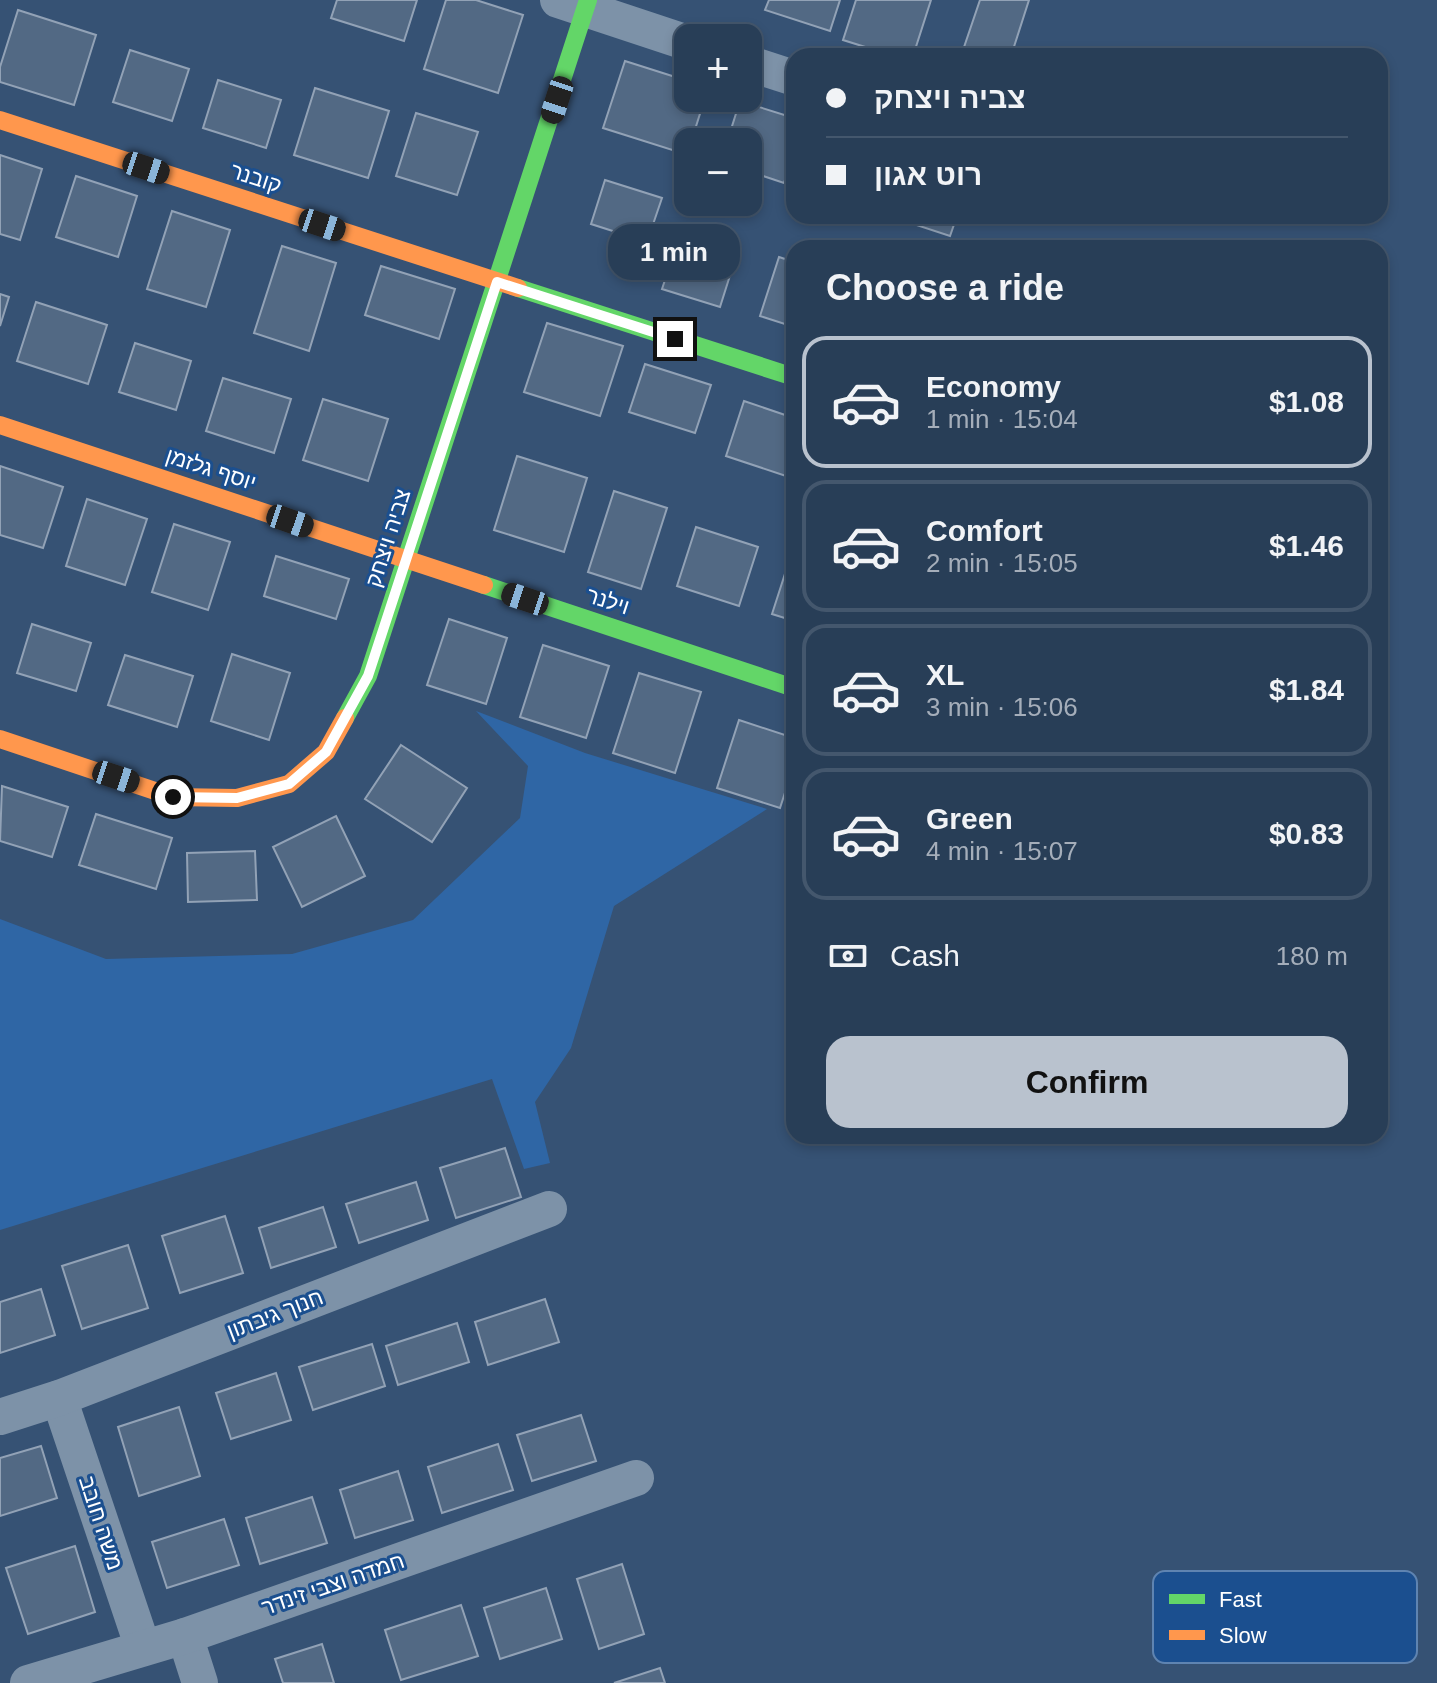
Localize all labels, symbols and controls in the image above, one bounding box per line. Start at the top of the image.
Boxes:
map controls [674,24,762,216]
button: + [674,24,762,112]
car [538,73,576,127]
text: צביה ויצחק [874,81,1026,114]
button: − [674,128,762,216]
car [119,149,173,187]
street label: קובנר [227,158,285,198]
text: רוט אגון [874,158,982,191]
car [295,206,349,244]
callout: 1 min [609,223,741,279]
text: 1 min [640,237,708,267]
text: Choose a ride [826,267,1064,308]
route end [657,321,693,357]
icon: car [830,366,902,438]
text: Economy [926,370,1061,403]
text: $1.08 [1269,385,1344,418]
text: 1 min · 15:04 [926,404,1078,434]
street label: יוסף גלזמן [163,443,259,495]
street label: צביה ויצחק [360,486,416,590]
car [263,502,317,540]
icon: car [830,510,902,582]
text: Comfort [926,514,1043,547]
text: $1.46 [1269,529,1344,562]
text: 2 min · 15:05 [926,548,1078,578]
car [498,580,552,618]
street label: וילנר [583,582,633,620]
icon: car [830,654,902,726]
text: XL [926,658,964,691]
text: $1.84 [1269,673,1344,706]
text: 3 min · 15:06 [926,692,1078,722]
car [89,758,143,796]
route start [155,779,191,815]
icon: car [830,798,902,870]
text: Green [926,802,1013,835]
text: $0.83 [1269,817,1344,850]
text: 4 min · 15:07 [926,836,1078,866]
icon: cash [826,934,870,978]
text: Cash [890,939,960,972]
text: 180 m [1276,941,1348,971]
button: Confirm [826,1036,1348,1128]
street label: חנוך גיבתון [223,1284,327,1344]
street label: משה חובב [74,1473,128,1573]
street label: חמדה וצבי זינדר [258,1548,408,1620]
legend [1153,1571,1417,1663]
text: Fast [1219,1587,1262,1612]
text: Slow [1219,1623,1267,1648]

